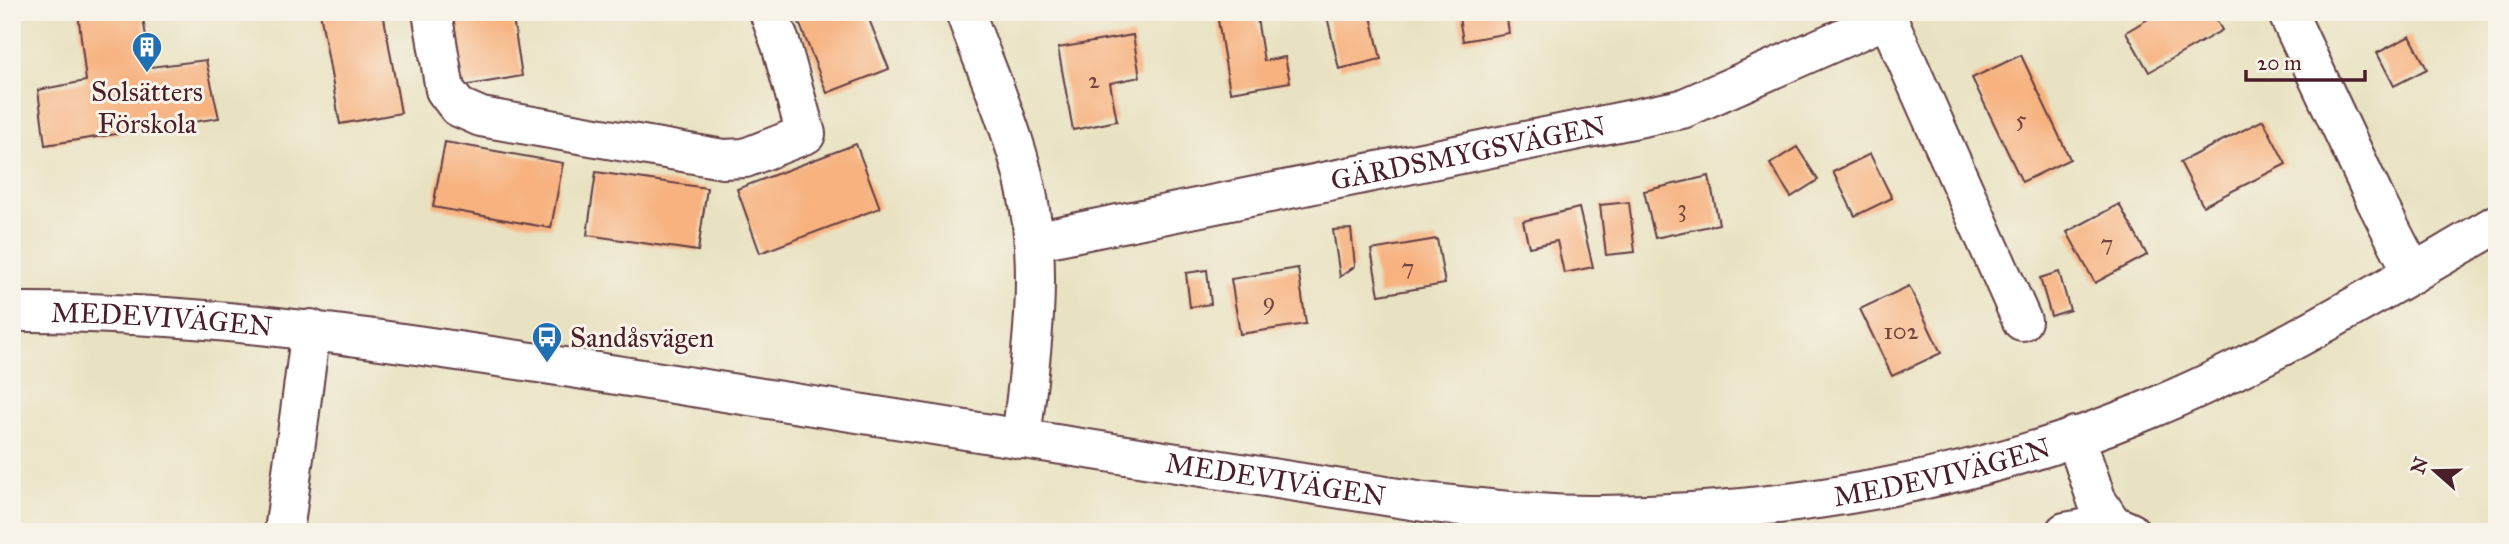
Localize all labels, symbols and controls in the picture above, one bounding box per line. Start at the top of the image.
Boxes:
building icon: Solsätters Förskola [130,30,164,74]
scale bar [2246,38,2366,82]
text: 20 m [2257,50,2302,76]
house number: 2 [1088,65,1100,95]
place label: Solsätters Förskola [91,74,203,141]
house number: 5 [2015,104,2027,134]
street label: GÄRDSMYGSVÄGEN [1327,107,1609,198]
house number: 3 [1677,193,1687,223]
house number: 7 [2101,228,2113,258]
house number: 7 [1402,252,1414,282]
house number: 9 [1263,286,1275,316]
street label: MEDEVIVÄGEN [51,294,274,344]
house number: 102 [1883,316,1919,346]
bus stop icon: Sandåsvägen [530,320,564,364]
place label: Sandåsvägen [570,320,714,355]
street label: MEDEVIVÄGEN [1831,429,2055,514]
north arrow [2400,435,2470,505]
street label: MEDEVIVÄGEN [1163,445,1388,513]
text: N [2406,454,2433,477]

